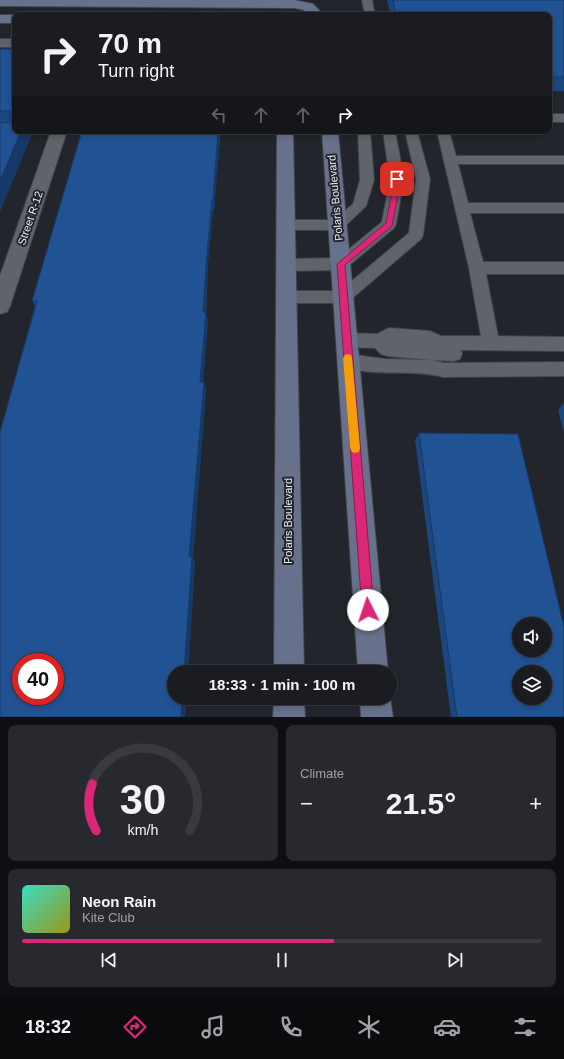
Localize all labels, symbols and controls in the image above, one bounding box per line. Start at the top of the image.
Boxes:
icon: right [32,28,84,80]
text: 70 m [98,28,162,59]
text: Turn right [98,61,174,81]
icon: left [208,104,230,126]
icon: ahead [250,104,272,126]
icon: ahead [292,104,314,126]
icon: right [334,104,356,126]
street label: Polaris Boulevard [325,155,345,241]
pin [380,162,414,196]
icon: arrive [386,168,408,190]
street label: Street R-12 [15,189,45,247]
street label: Polaris Boulevard [282,478,294,564]
position arrow [347,589,389,631]
map controls [512,617,552,705]
button: sound [512,617,552,657]
speed limit sign: 40 [12,653,64,705]
button: layers [512,665,552,705]
text: 18:33 · 1 min · 100 m [209,676,355,693]
text: Climate [300,766,344,781]
text: 30 [120,776,166,823]
text: 21.5° [386,787,456,820]
text: − [300,791,313,816]
text: + [529,791,542,816]
text: km/h [128,822,159,838]
text: Neon Rain [82,893,156,910]
text: Kite Club [82,910,135,925]
icon: previous [98,949,120,971]
icon: pause [271,949,293,971]
icon: next [444,949,466,971]
icon: directions [121,1013,149,1041]
icon: music [199,1013,227,1041]
icon: phone [277,1013,305,1041]
icon: climate [355,1013,383,1041]
icon: car [433,1013,461,1041]
icon: filters [511,1013,539,1041]
text: 18:32 [25,1017,71,1037]

